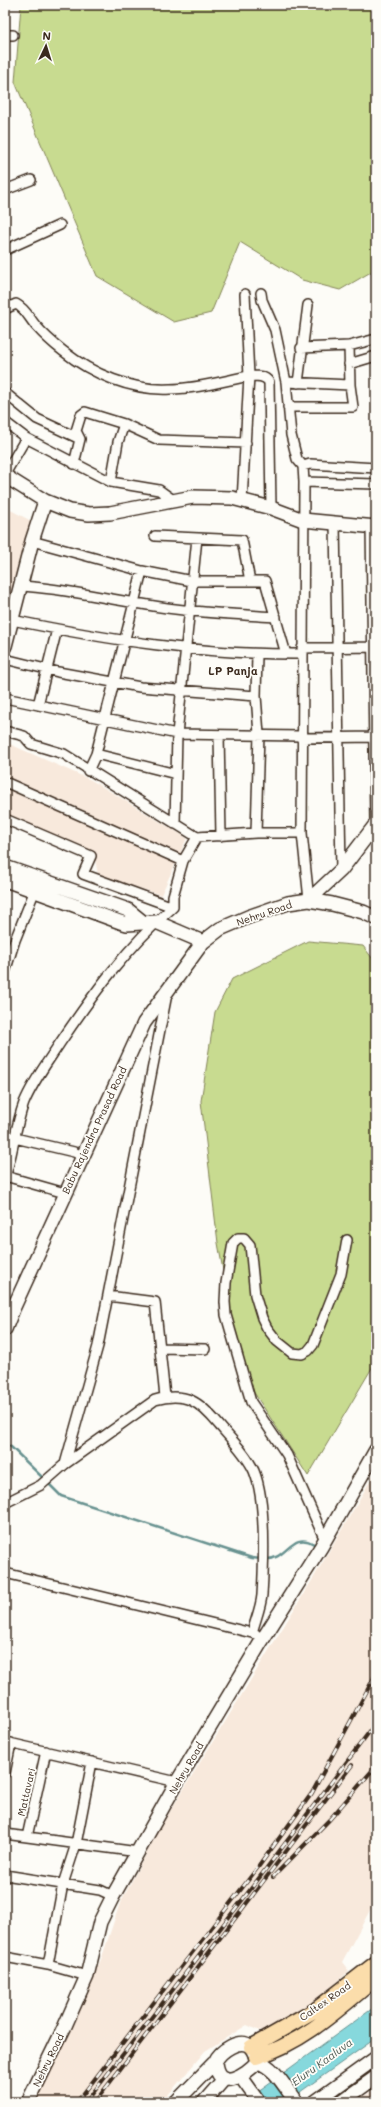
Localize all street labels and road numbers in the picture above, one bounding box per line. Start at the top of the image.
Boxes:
street label: Nehru Road [234,897,294,929]
street label: Babu Rajendra Prasad Road [58,1064,130,1196]
street label: Nehru Road [165,1739,207,1797]
street label: Mattavari [14,1767,38,1817]
street label: Caltex Road [297,1978,353,2024]
street label: Nehru Road [29,2031,67,2089]

